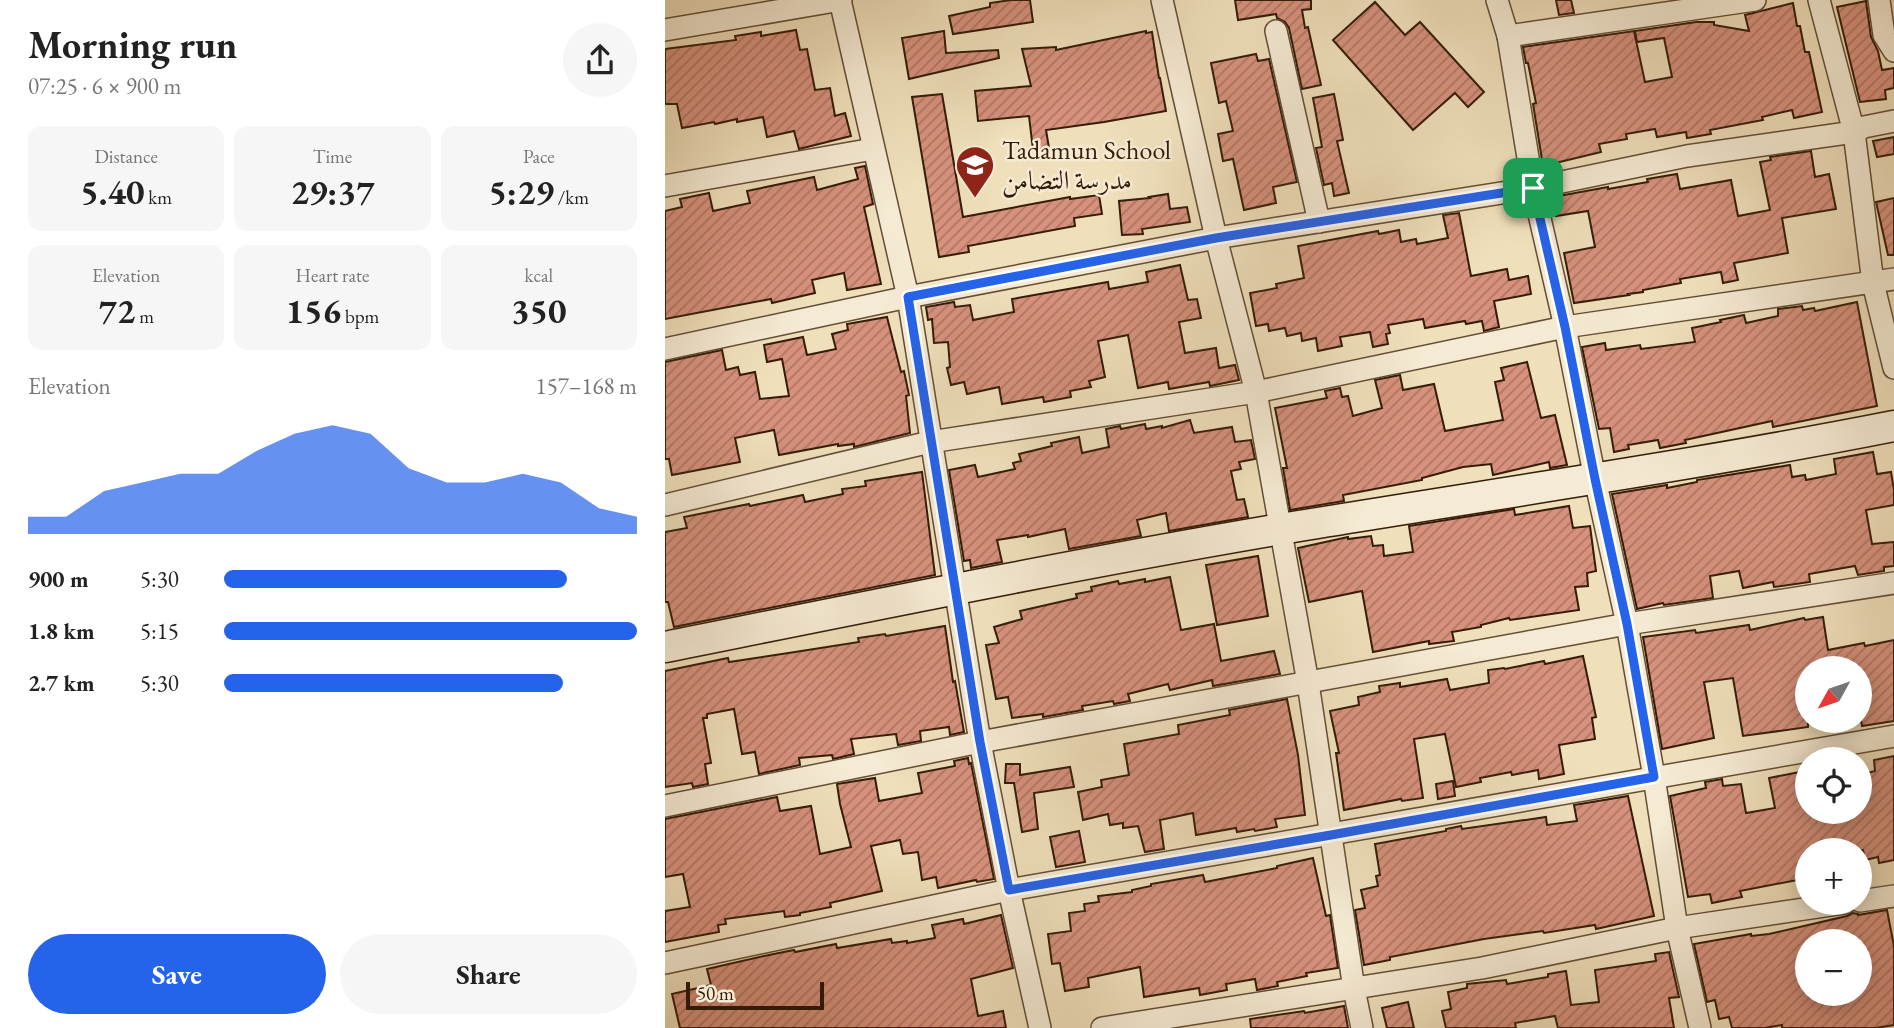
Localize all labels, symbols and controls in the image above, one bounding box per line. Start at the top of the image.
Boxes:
text: Morning run [28,20,237,69]
button: share [563,23,637,97]
text: 07:25 · 6 × 900 m [28,71,181,101]
place label: Tadamun School مدرسة التضامن [1002,133,1171,198]
text: Distance [94,144,158,169]
text: Time [313,144,352,169]
text: Pace [523,144,555,169]
school or university icon: Tadamun School مدرسة التضامن [954,144,996,199]
pin [1503,158,1563,218]
text: 5.40 [80,169,145,214]
text: 29:37 [291,169,374,214]
text: 5:29 [489,169,554,214]
icon: arrive [1514,169,1552,207]
text: km [145,185,172,210]
text: /km [554,185,589,210]
text: Elevation [92,263,160,288]
text: Heart rate [296,263,369,288]
text: kcal [525,263,553,288]
text: 72 [98,288,135,333]
text: 156 [286,288,341,333]
text: 350 [511,288,567,333]
text: m [135,304,154,329]
text: bpm [341,304,379,329]
text: Elevation [28,371,111,401]
text: 157–168 m [536,371,637,401]
text: 900 m [28,564,89,594]
text: 5:30 [140,564,179,594]
text: 1.8 km [28,616,95,646]
text: 5:15 [140,616,179,646]
north arrow [1795,656,1873,733]
map controls [1795,656,1872,1006]
text: 2.7 km [28,668,95,698]
text: 5:30 [140,668,179,698]
button: locate [1795,747,1872,824]
button: + [1795,838,1872,915]
button: − [1795,929,1872,1006]
button: Save [28,934,326,1014]
button: Share [340,934,637,1014]
scale bar [686,979,824,1011]
text: 50 m [697,981,734,1006]

